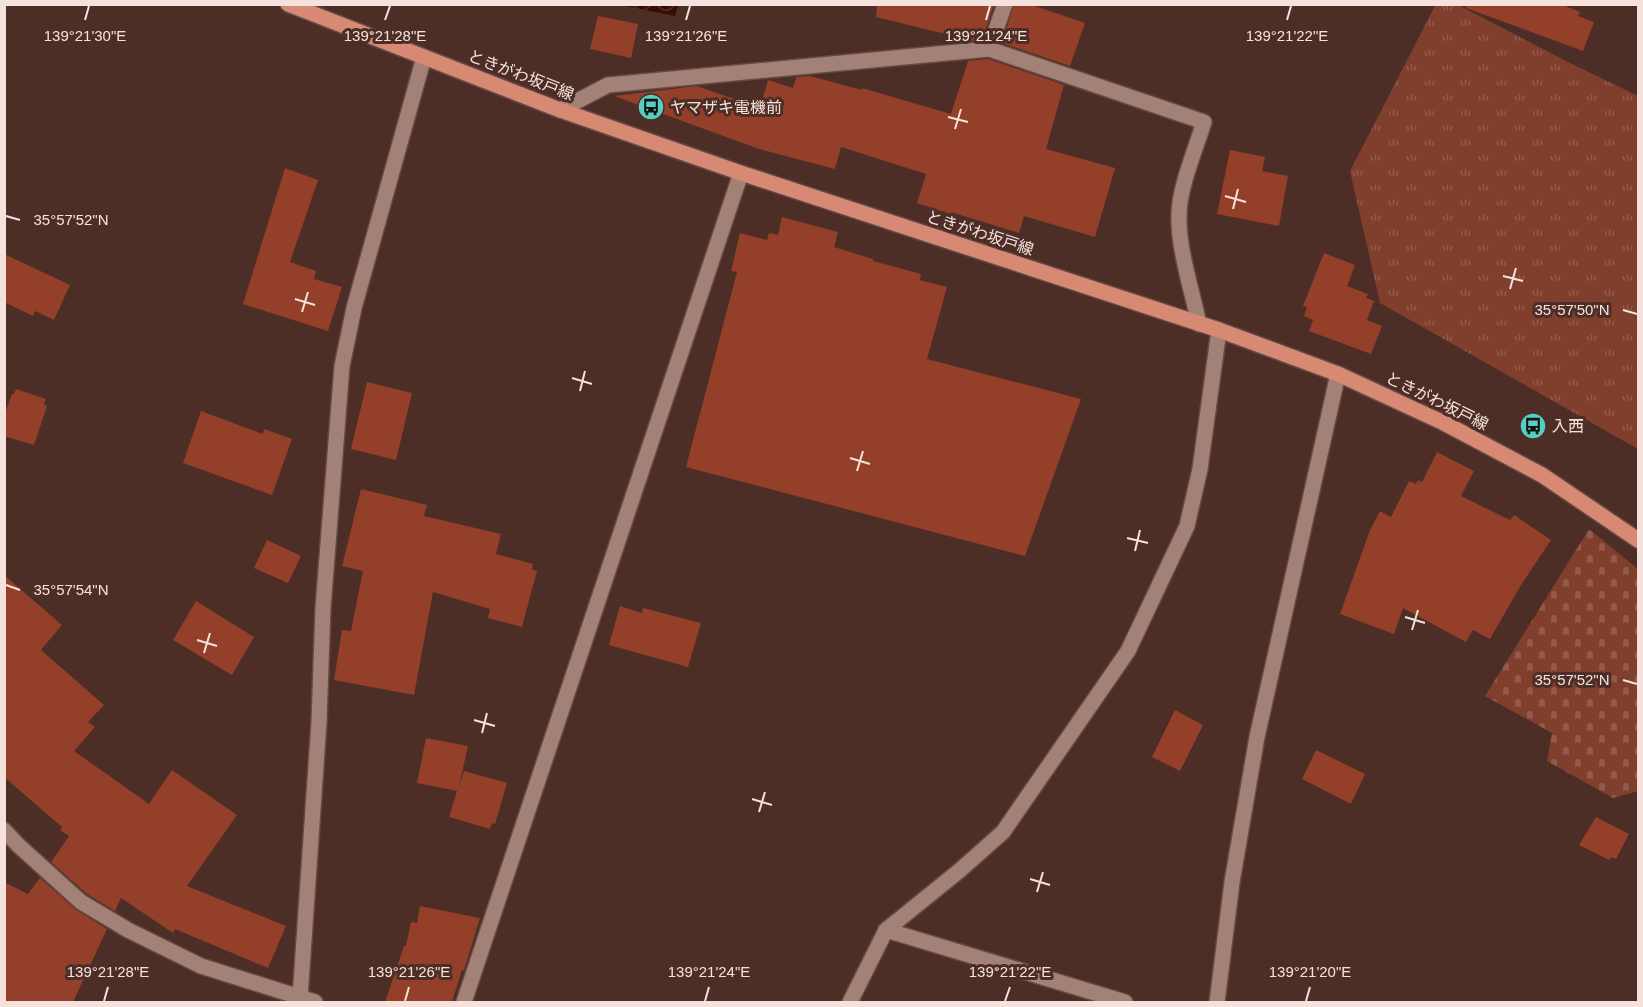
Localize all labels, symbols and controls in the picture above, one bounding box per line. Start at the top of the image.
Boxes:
text: 139°21'30"E [44,27,126,44]
text: 139°21'28"E [344,27,426,44]
text: 139°21'26"E [645,27,727,44]
text: 139°21'24"E [945,27,1027,44]
text: 139°21'22"E [1246,27,1328,44]
street label: ときがわ坂戸線 [466,47,576,103]
bus stop icon: ヤマザキ電機前 [636,92,666,122]
place label: ヤマザキ電機前 [670,99,782,116]
street label: ときがわ坂戸線 [924,208,1036,258]
text: 35°57'52"N [33,211,109,228]
text: 35°57'50"N [1534,301,1610,318]
street label: ときがわ坂戸線 [1383,369,1491,433]
bus stop icon: 入西 [1518,411,1548,441]
place label: 入西 [1552,418,1584,435]
text: 35°57'54"N [33,581,109,598]
text: 35°57'52"N [1534,671,1610,688]
text: 139°21'28"E [67,963,149,980]
text: 139°21'26"E [368,963,450,980]
text: 139°21'24"E [668,963,750,980]
text: 139°21'22"E [969,963,1051,980]
text: 139°21'20"E [1269,963,1351,980]

